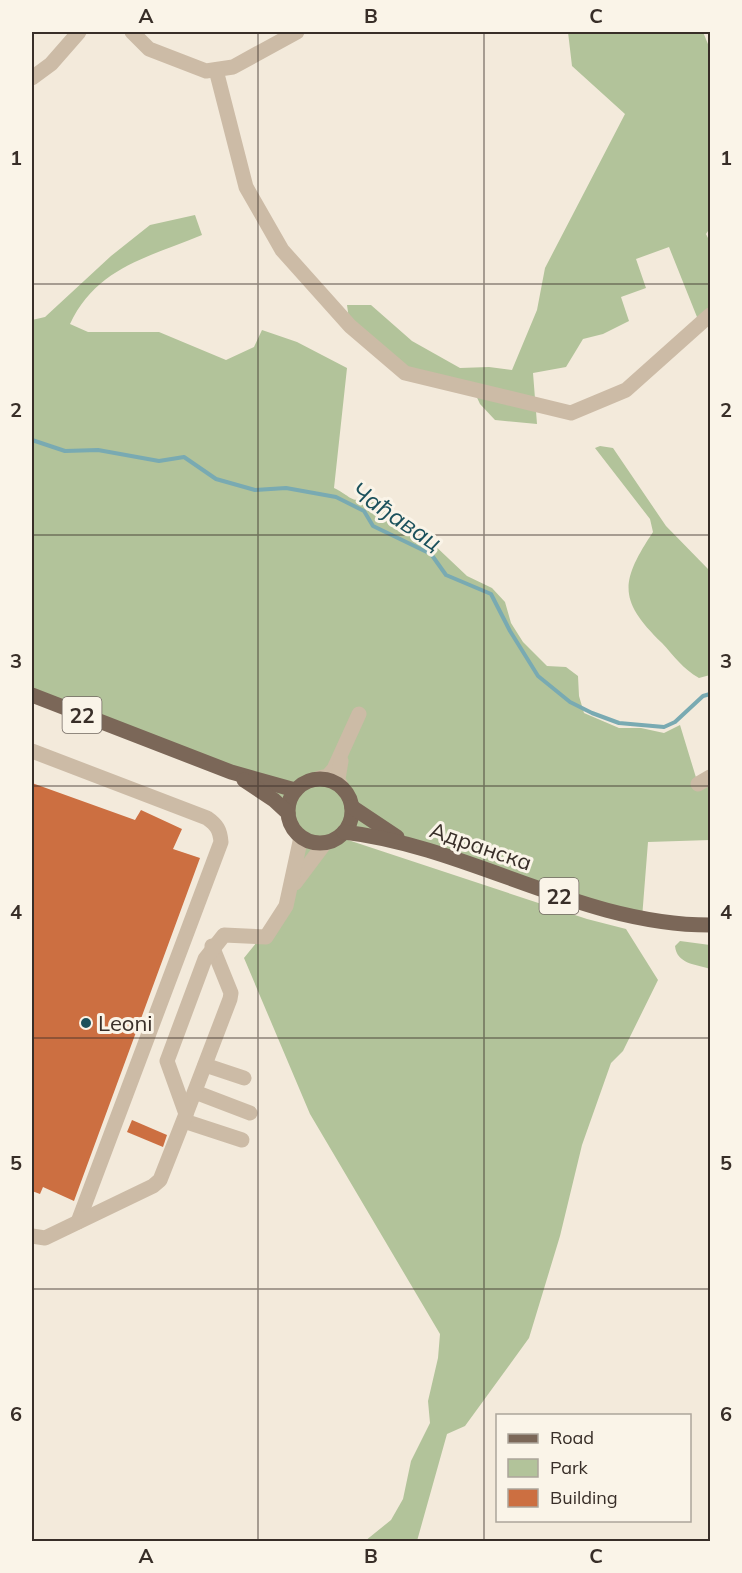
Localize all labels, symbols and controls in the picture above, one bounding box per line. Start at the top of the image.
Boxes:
text: A [139,3,154,28]
text: B [364,3,378,28]
text: C [589,3,603,28]
text: 1 [10,145,22,170]
text: 1 [720,145,732,170]
text: 2 [10,397,22,422]
text: 2 [720,397,732,422]
water label: Чађавац [346,475,448,557]
text: 3 [10,648,22,673]
text: 3 [720,648,732,673]
road number: 22 [62,697,101,733]
street label: Адранска [426,816,536,876]
road number: 22 [540,878,578,914]
text: 4 [10,899,22,924]
text: 4 [720,899,732,924]
place label: Leoni [98,1009,153,1037]
marker: Leoni [79,1016,93,1030]
text: 5 [10,1150,22,1175]
text: 5 [720,1150,732,1175]
text: 6 [10,1401,22,1426]
text: 6 [720,1401,732,1426]
legend [496,1414,691,1522]
text: Road [550,1426,594,1449]
text: Park [550,1456,589,1479]
text: Building [550,1486,618,1509]
text: A [139,1543,154,1568]
text: B [364,1543,378,1568]
text: C [589,1543,603,1568]

